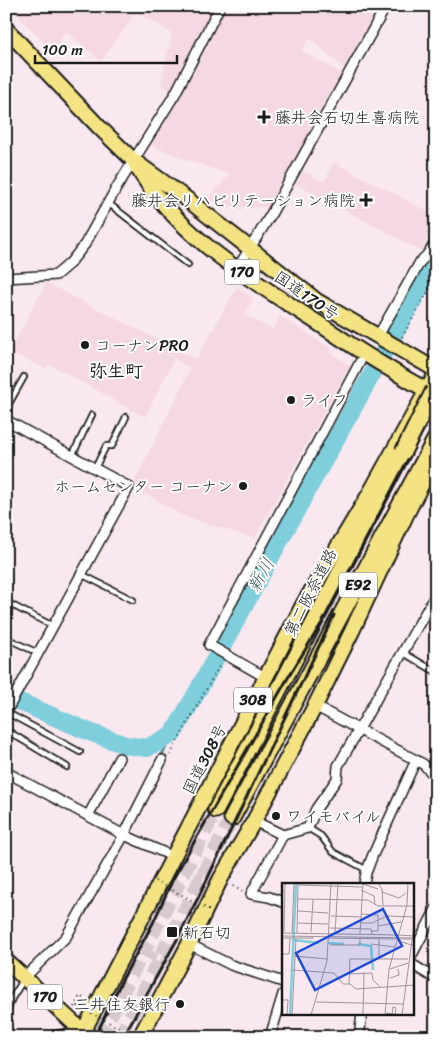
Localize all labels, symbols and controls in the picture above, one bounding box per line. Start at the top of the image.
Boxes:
scale bar [35,32,178,64]
text: 100 m [42,37,83,63]
place label: 藤井会石切生喜病院 [275,103,419,132]
marker: 藤井会石切生喜病院 [257,110,271,124]
place label: 藤井会リハビリテーション病院 [131,186,355,215]
marker: 藤井会リハビリテーション病院 [359,193,373,207]
road number: 170 [224,260,260,284]
street label: 国道170号 [268,263,346,328]
place label: コーナンPRO [95,331,189,360]
marker: コーナンPRO [79,339,91,351]
district label: 弥生町 [89,355,143,387]
place label: ライフ [301,386,348,415]
marker: ライフ [285,394,297,406]
place label: ホームセンター コーナン [54,472,233,501]
marker: ホームセンター コーナン [237,480,249,492]
street label: 第二阪奈道路 [276,543,345,642]
water label: 新川 [238,551,284,599]
road number: E92 [339,572,377,598]
road number: 308 [234,688,272,712]
street label: 国道308号 [174,719,235,800]
place label: ワイモバイル [286,802,381,831]
marker: ワイモバイル [270,810,282,822]
inset map [282,883,414,1016]
place label: 新石切 [183,918,231,947]
marker: 新石切 [165,925,179,939]
road number: 170 [28,984,62,1010]
place label: 三井住友銀行 [74,990,170,1019]
marker: 三井住友銀行 [174,998,186,1010]

